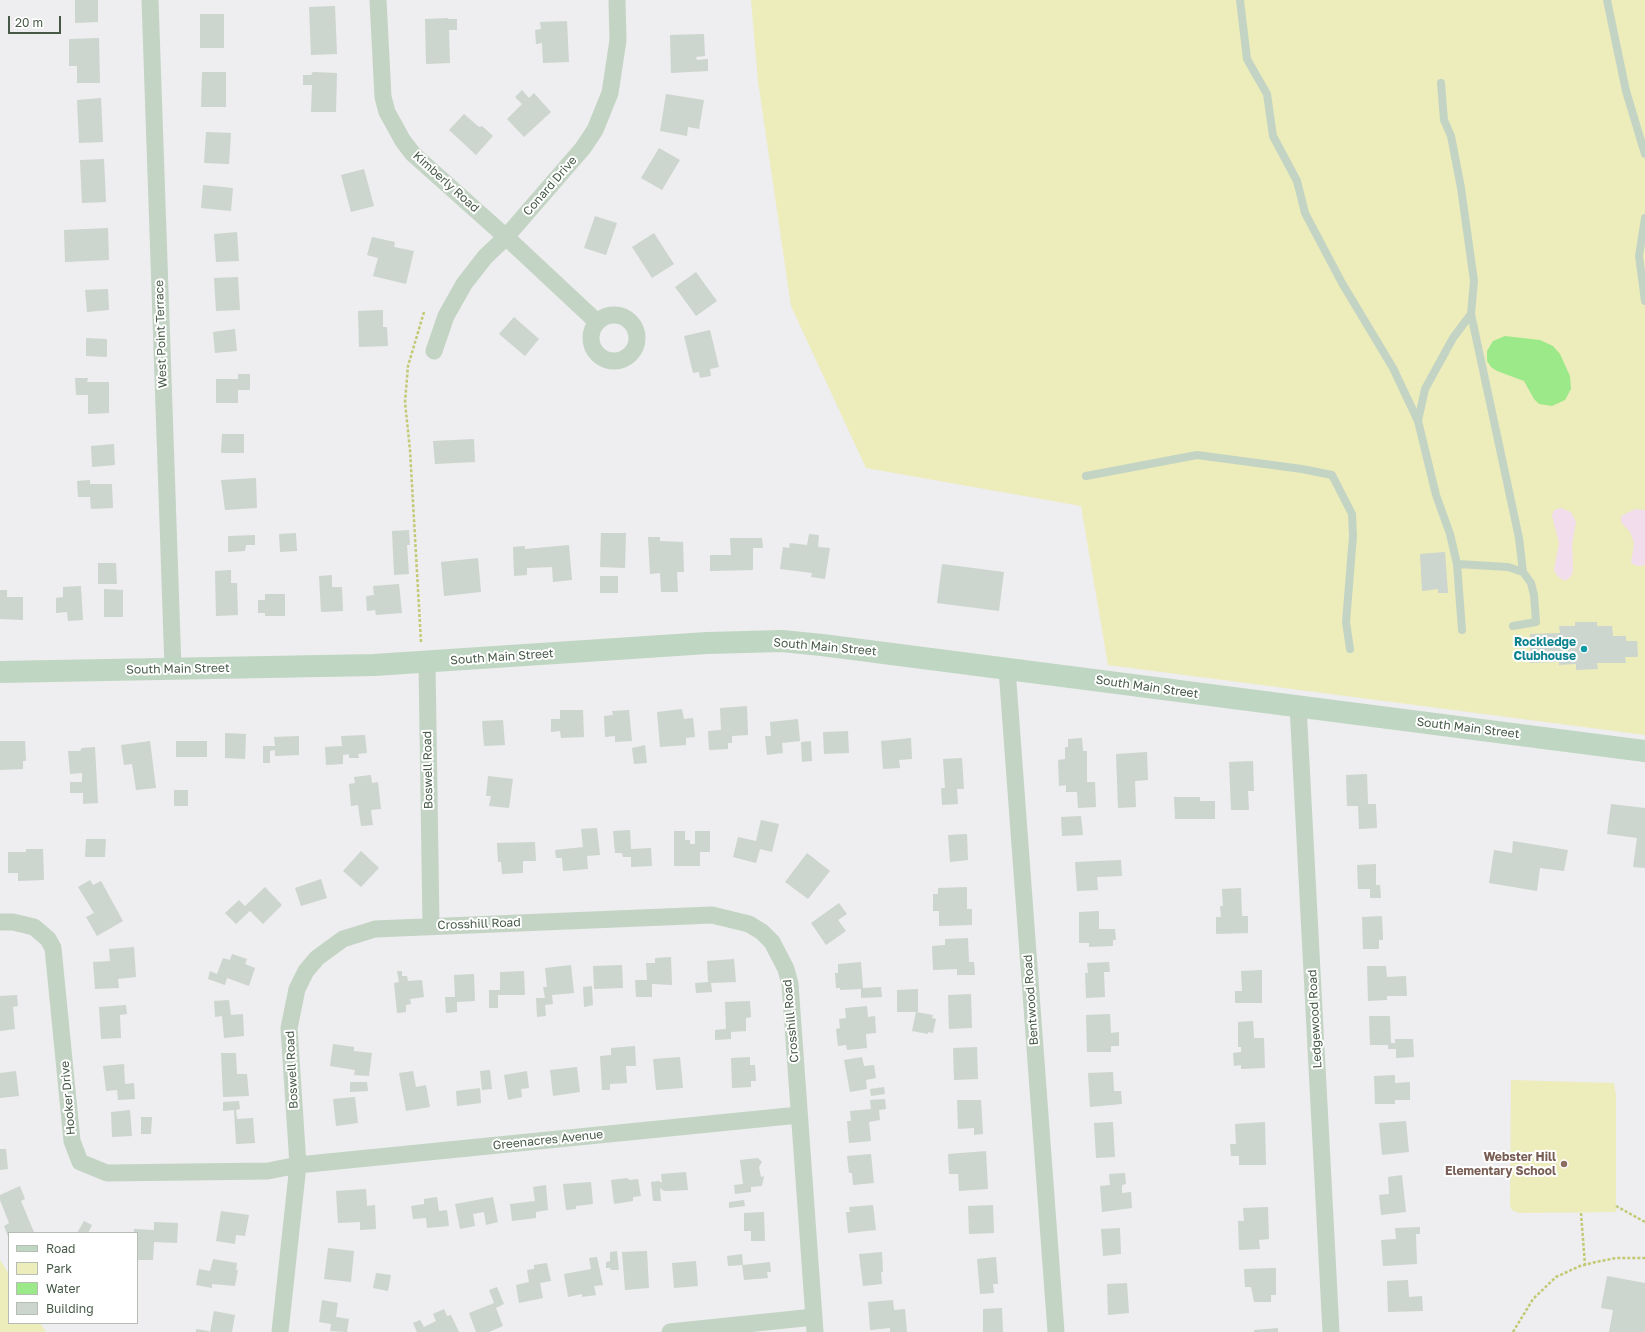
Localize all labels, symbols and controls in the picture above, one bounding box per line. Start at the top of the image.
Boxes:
scale bar [10,8,63,34]
text: 20 m [15,15,43,30]
street label: Kimberly Road [410,149,482,215]
street label: Conard Drive [520,153,580,219]
street label: West Point Terrace [152,280,170,388]
street label: South Main Street [773,635,877,659]
place label: Rockledge Clubhouse [1514,635,1576,663]
marker: Rockledge Clubhouse [1579,644,1589,654]
street label: South Main Street [450,646,554,668]
street label: South Main Street [126,661,230,677]
street label: South Main Street [1095,673,1199,701]
street label: South Main Street [1416,715,1520,741]
street label: Boswell Road [420,731,436,809]
street label: Crosshill Road [437,915,521,933]
street label: Bentwood Road [1021,954,1041,1046]
street label: Ledgewood Road [1305,969,1325,1069]
street label: Crosshill Road [780,979,802,1063]
street label: Boswell Road [283,1031,301,1109]
street label: Hooker Drive [58,1060,78,1136]
street label: Greenacres Avenue [492,1127,604,1153]
place label: Webster Hill Elementary School [1445,1150,1556,1178]
marker: Webster Hill Elementary School [1559,1159,1569,1169]
legend [8,1232,138,1324]
text: Road [46,1241,75,1256]
text: Park [46,1261,72,1276]
text: Water [46,1281,80,1296]
text: Building [46,1301,94,1316]

